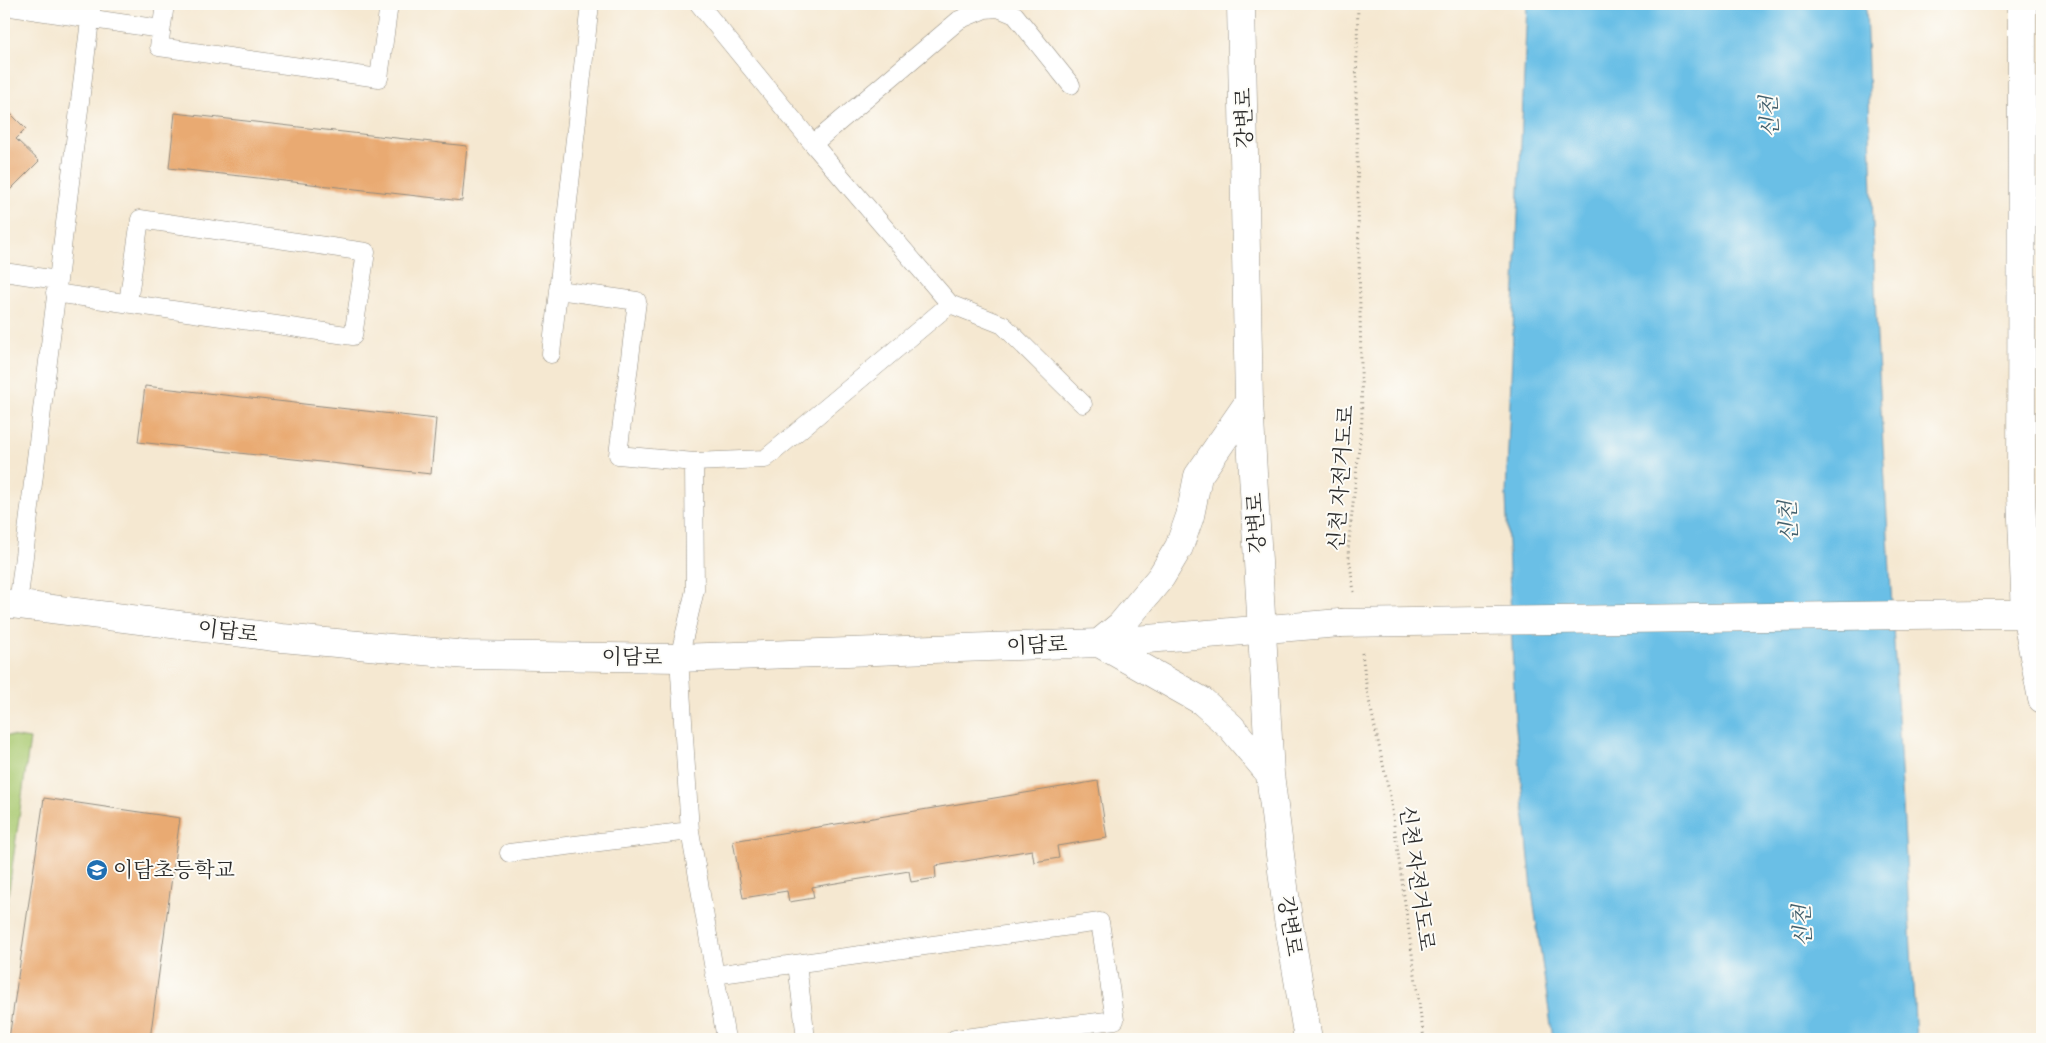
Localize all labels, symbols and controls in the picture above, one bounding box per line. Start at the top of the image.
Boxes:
street label: 강변로 [1230,87,1262,149]
water label: 신천 [1755,93,1789,139]
street label: 신천 자전거도로 [1323,404,1363,552]
street label: 강변로 [1241,492,1275,554]
water label: 신천 [1774,498,1808,544]
street label: 이담로 [196,614,260,652]
street label: 이담로 [1006,631,1068,663]
street label: 이담로 [601,643,663,675]
street label: 신천 자전거도로 [1390,804,1440,953]
place label: 이담초등학교 [113,857,235,887]
school or university icon: 이담초등학교 [85,858,109,882]
street label: 강변로 [1268,894,1308,959]
water label: 신천 [1788,902,1822,948]

